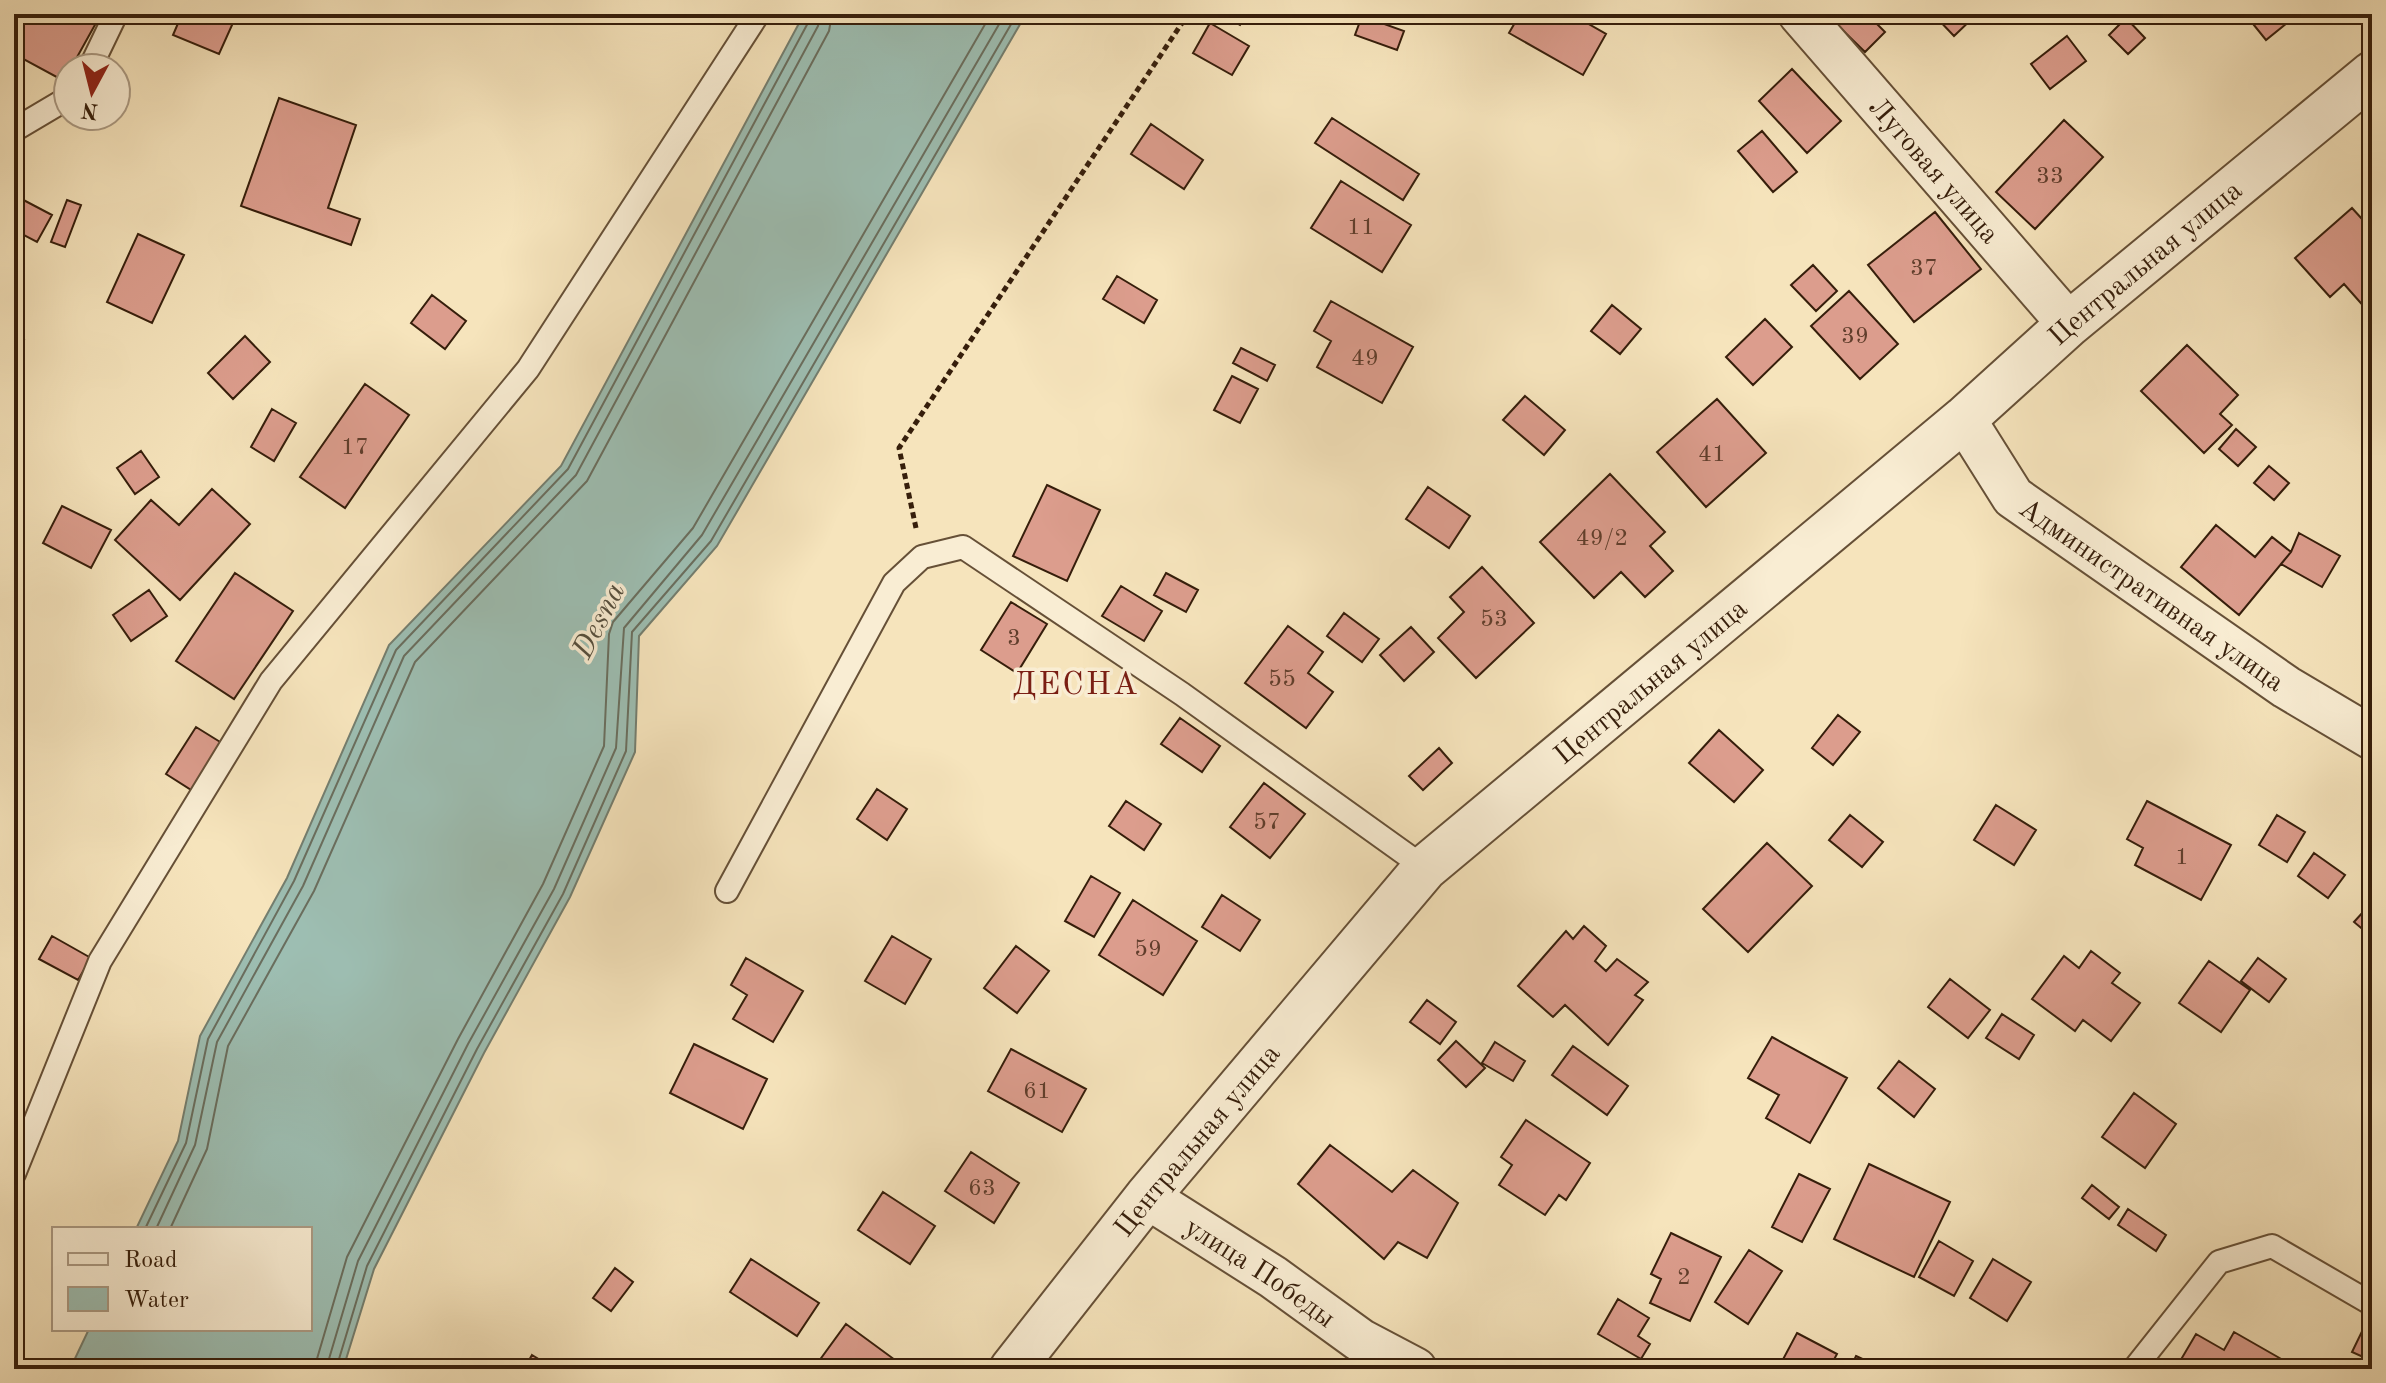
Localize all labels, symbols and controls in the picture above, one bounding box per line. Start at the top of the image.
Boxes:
north arrow [52,52,132,132]
street label: Луговая улица [1862,93,2003,250]
text: N [80,98,99,122]
house number: 33 [2036,165,2064,189]
street label: Центральная улица [2044,177,2248,352]
house number: 11 [1347,216,1375,240]
house number: 37 [1910,257,1938,281]
house number: 39 [1841,325,1869,349]
house number: 49 [1351,347,1379,371]
house number: 17 [341,436,369,460]
house number: 41 [1698,443,1726,467]
street label: Административная улица [2013,495,2288,698]
house number: 49/2 [1576,527,1628,551]
water label: Desna [568,578,631,665]
street label: Центральная улица [1550,595,1754,771]
house number: 53 [1480,608,1508,632]
house number: 3 [1007,627,1021,651]
house number: 55 [1268,668,1296,692]
district label: ДЕСНА [1013,670,1139,702]
house number: 57 [1253,811,1281,835]
house number: 1 [2175,846,2189,870]
house number: 59 [1134,938,1162,962]
street label: Центральная улица [1110,1040,1287,1243]
house number: 61 [1023,1080,1051,1104]
house number: 63 [968,1177,996,1201]
street label: улица Победы [1179,1214,1339,1334]
legend [52,1227,312,1331]
text: Road [124,1249,177,1273]
house number: 2 [1677,1266,1691,1290]
text: Water [124,1289,189,1313]

